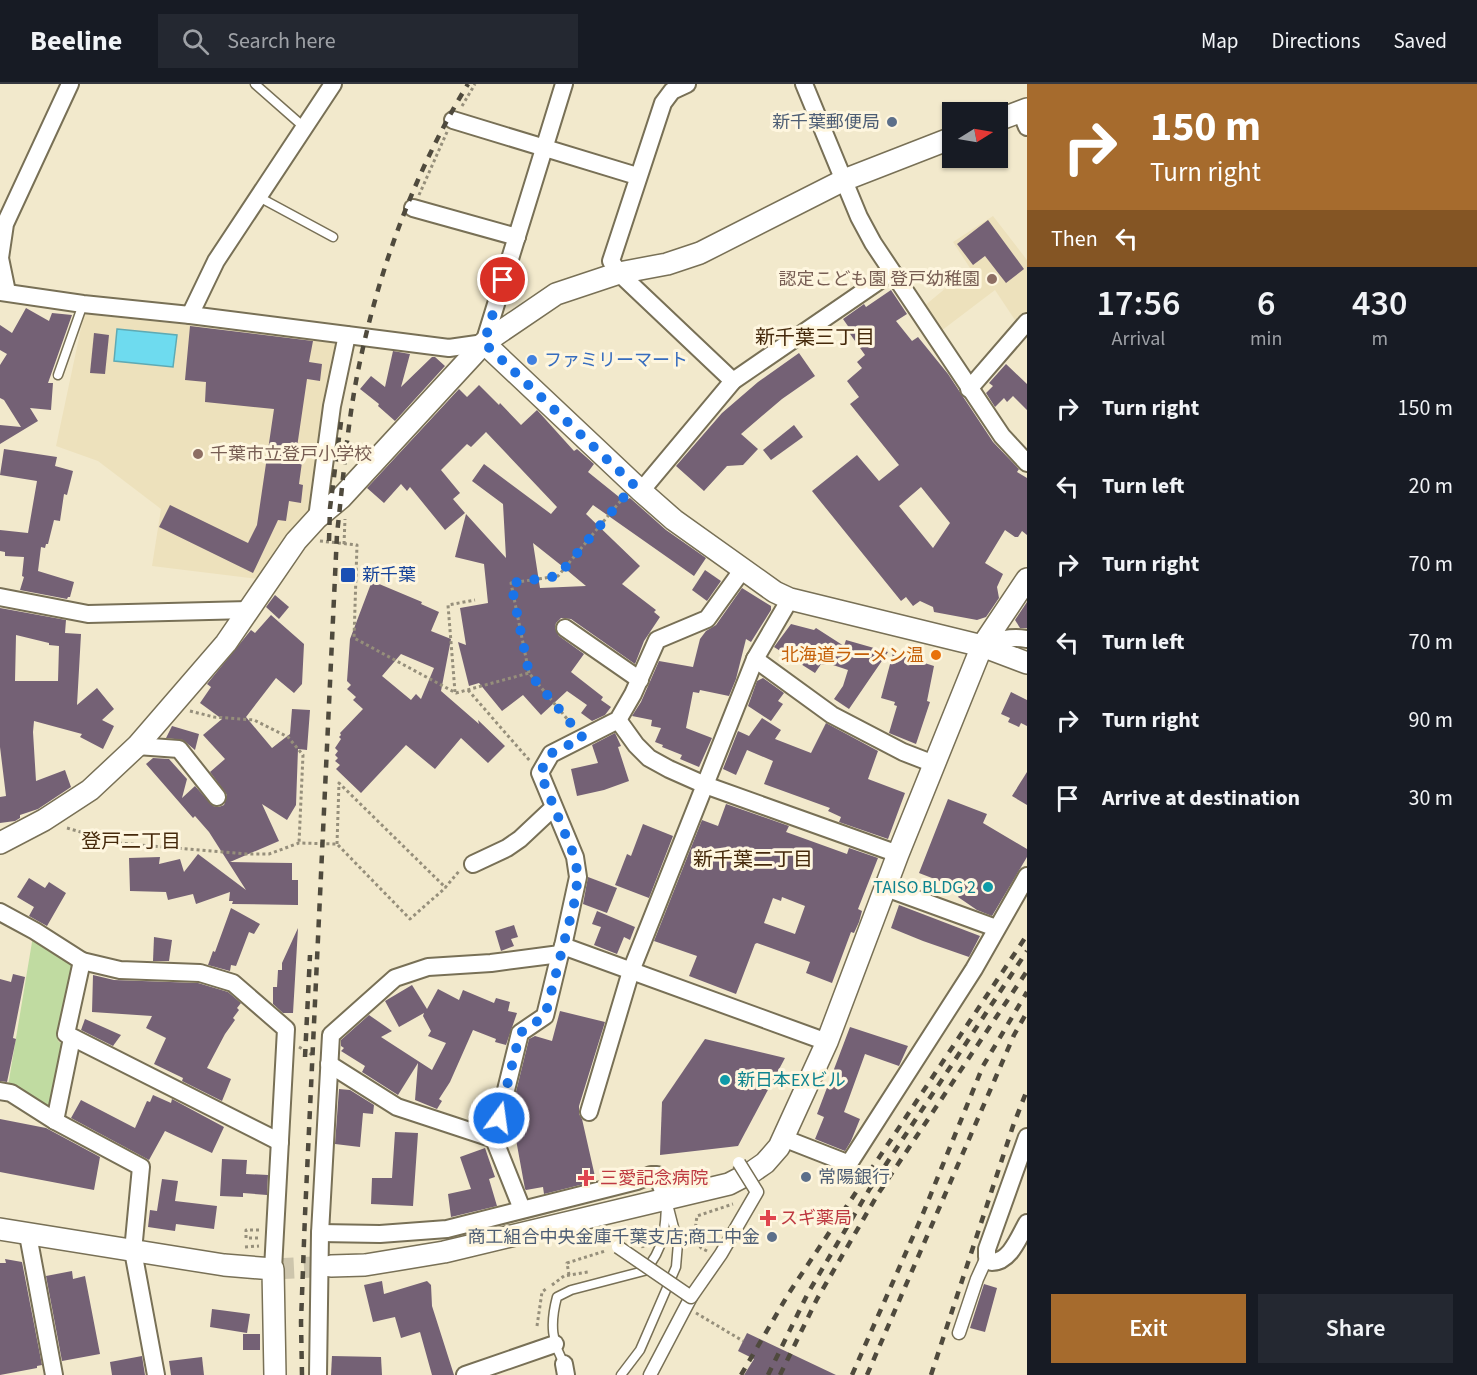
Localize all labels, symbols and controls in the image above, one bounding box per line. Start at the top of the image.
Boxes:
search box [158,14,578,68]
text: Beeline [30,21,122,61]
icon: search [179,25,212,58]
text: Search here [227,25,336,57]
text: Map [1201,26,1239,56]
text: Directions [1272,26,1360,56]
text: Saved [1393,26,1447,56]
text: 150 m [1150,97,1261,157]
north arrow [942,102,1008,168]
map controls [942,102,1008,168]
icon: right [1051,108,1129,186]
place label: 新千葉郵便局 [772,110,880,135]
marker: 新千葉郵便局 [885,115,899,129]
text: Turn right [1150,153,1261,192]
icon: left [1110,222,1143,255]
text: Then [1051,223,1098,255]
pin [477,254,528,305]
icon: arrive [486,263,519,296]
place label: 認定こども園 登戸幼稚園 [778,267,980,292]
marker: 認定こども園 登戸幼稚園 [985,272,999,286]
text: 17:56 [1097,278,1180,329]
text: 6 [1257,278,1275,329]
text: 430 [1352,278,1407,329]
district label: 新千葉三丁目 [755,324,875,352]
text: Arrival [1112,325,1165,353]
text: min [1250,325,1282,353]
text: m [1371,325,1388,353]
place label: ファミリーマート [544,348,688,373]
marker: ファミリーマート [525,353,539,367]
icon: right [1051,392,1084,425]
text: Turn right [1102,392,1199,424]
text: 150 m [1398,392,1453,424]
place label: 千葉市立登戸小学校 [210,442,372,467]
marker: 千葉市立登戸小学校 [191,447,205,461]
icon: left [1051,470,1084,503]
text: Turn left [1102,470,1184,502]
text: 20 m [1408,470,1453,502]
icon: right [1051,548,1084,581]
text: Turn right [1102,548,1199,580]
text: 70 m [1408,548,1453,580]
place label: 新千葉 [362,563,416,588]
marker: 新千葉 [339,566,357,584]
icon: left [1051,626,1084,659]
text: Turn left [1102,626,1184,658]
text: 70 m [1408,626,1453,658]
place label: 北海道ラーメン温 [781,643,924,668]
marker: 北海道ラーメン温 [929,648,943,662]
icon: right [1051,704,1084,737]
text: Turn right [1102,704,1199,736]
text: 90 m [1408,704,1453,736]
icon: arrive [1051,782,1084,815]
text: Arrive at destination [1102,782,1300,814]
text: 30 m [1408,782,1453,814]
district label: 登戸二丁目 [81,828,181,856]
district label: 新千葉二丁目 [693,846,813,874]
place label: TAISO BLDG 2 [873,875,976,900]
marker: TAISO BLDG 2 [981,880,995,894]
place label: 新日本EXビル [737,1068,846,1093]
marker: 新日本EXビル [718,1073,732,1087]
position arrow [467,1086,531,1150]
place label: 常陽銀行 [818,1165,890,1190]
place label: 三愛記念病院 [600,1166,708,1191]
marker: 三愛記念病院 [577,1169,595,1187]
marker: 常陽銀行 [799,1170,813,1184]
place label: スギ薬局 [780,1206,852,1231]
marker: スギ薬局 [761,1211,775,1225]
place label: 商工組合中央金庫千葉支店;商工中金 [468,1225,760,1250]
marker: 商工組合中央金庫千葉支店;商工中金 [765,1230,779,1244]
button: Exit [1051,1294,1246,1363]
button: Share [1258,1294,1453,1363]

